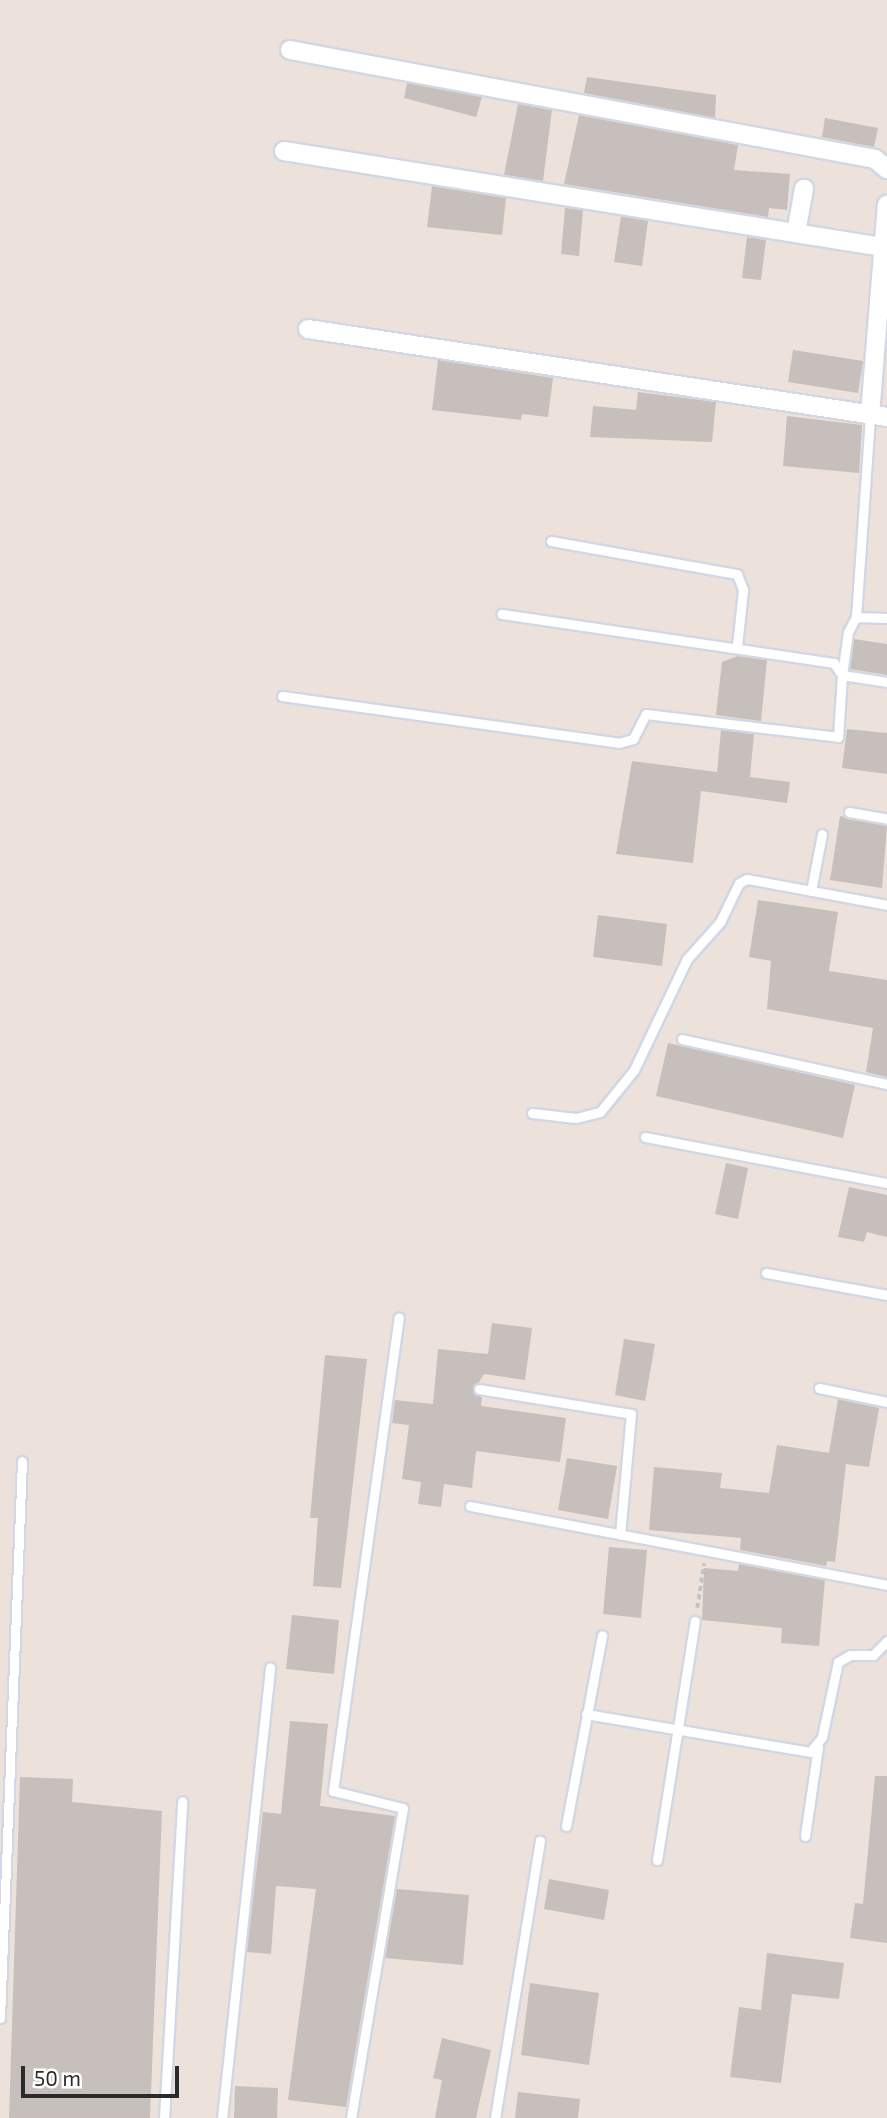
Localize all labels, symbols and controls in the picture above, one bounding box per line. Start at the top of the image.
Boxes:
scale bar [24,2052,182,2096]
text: 50 m [34,2065,81,2090]

